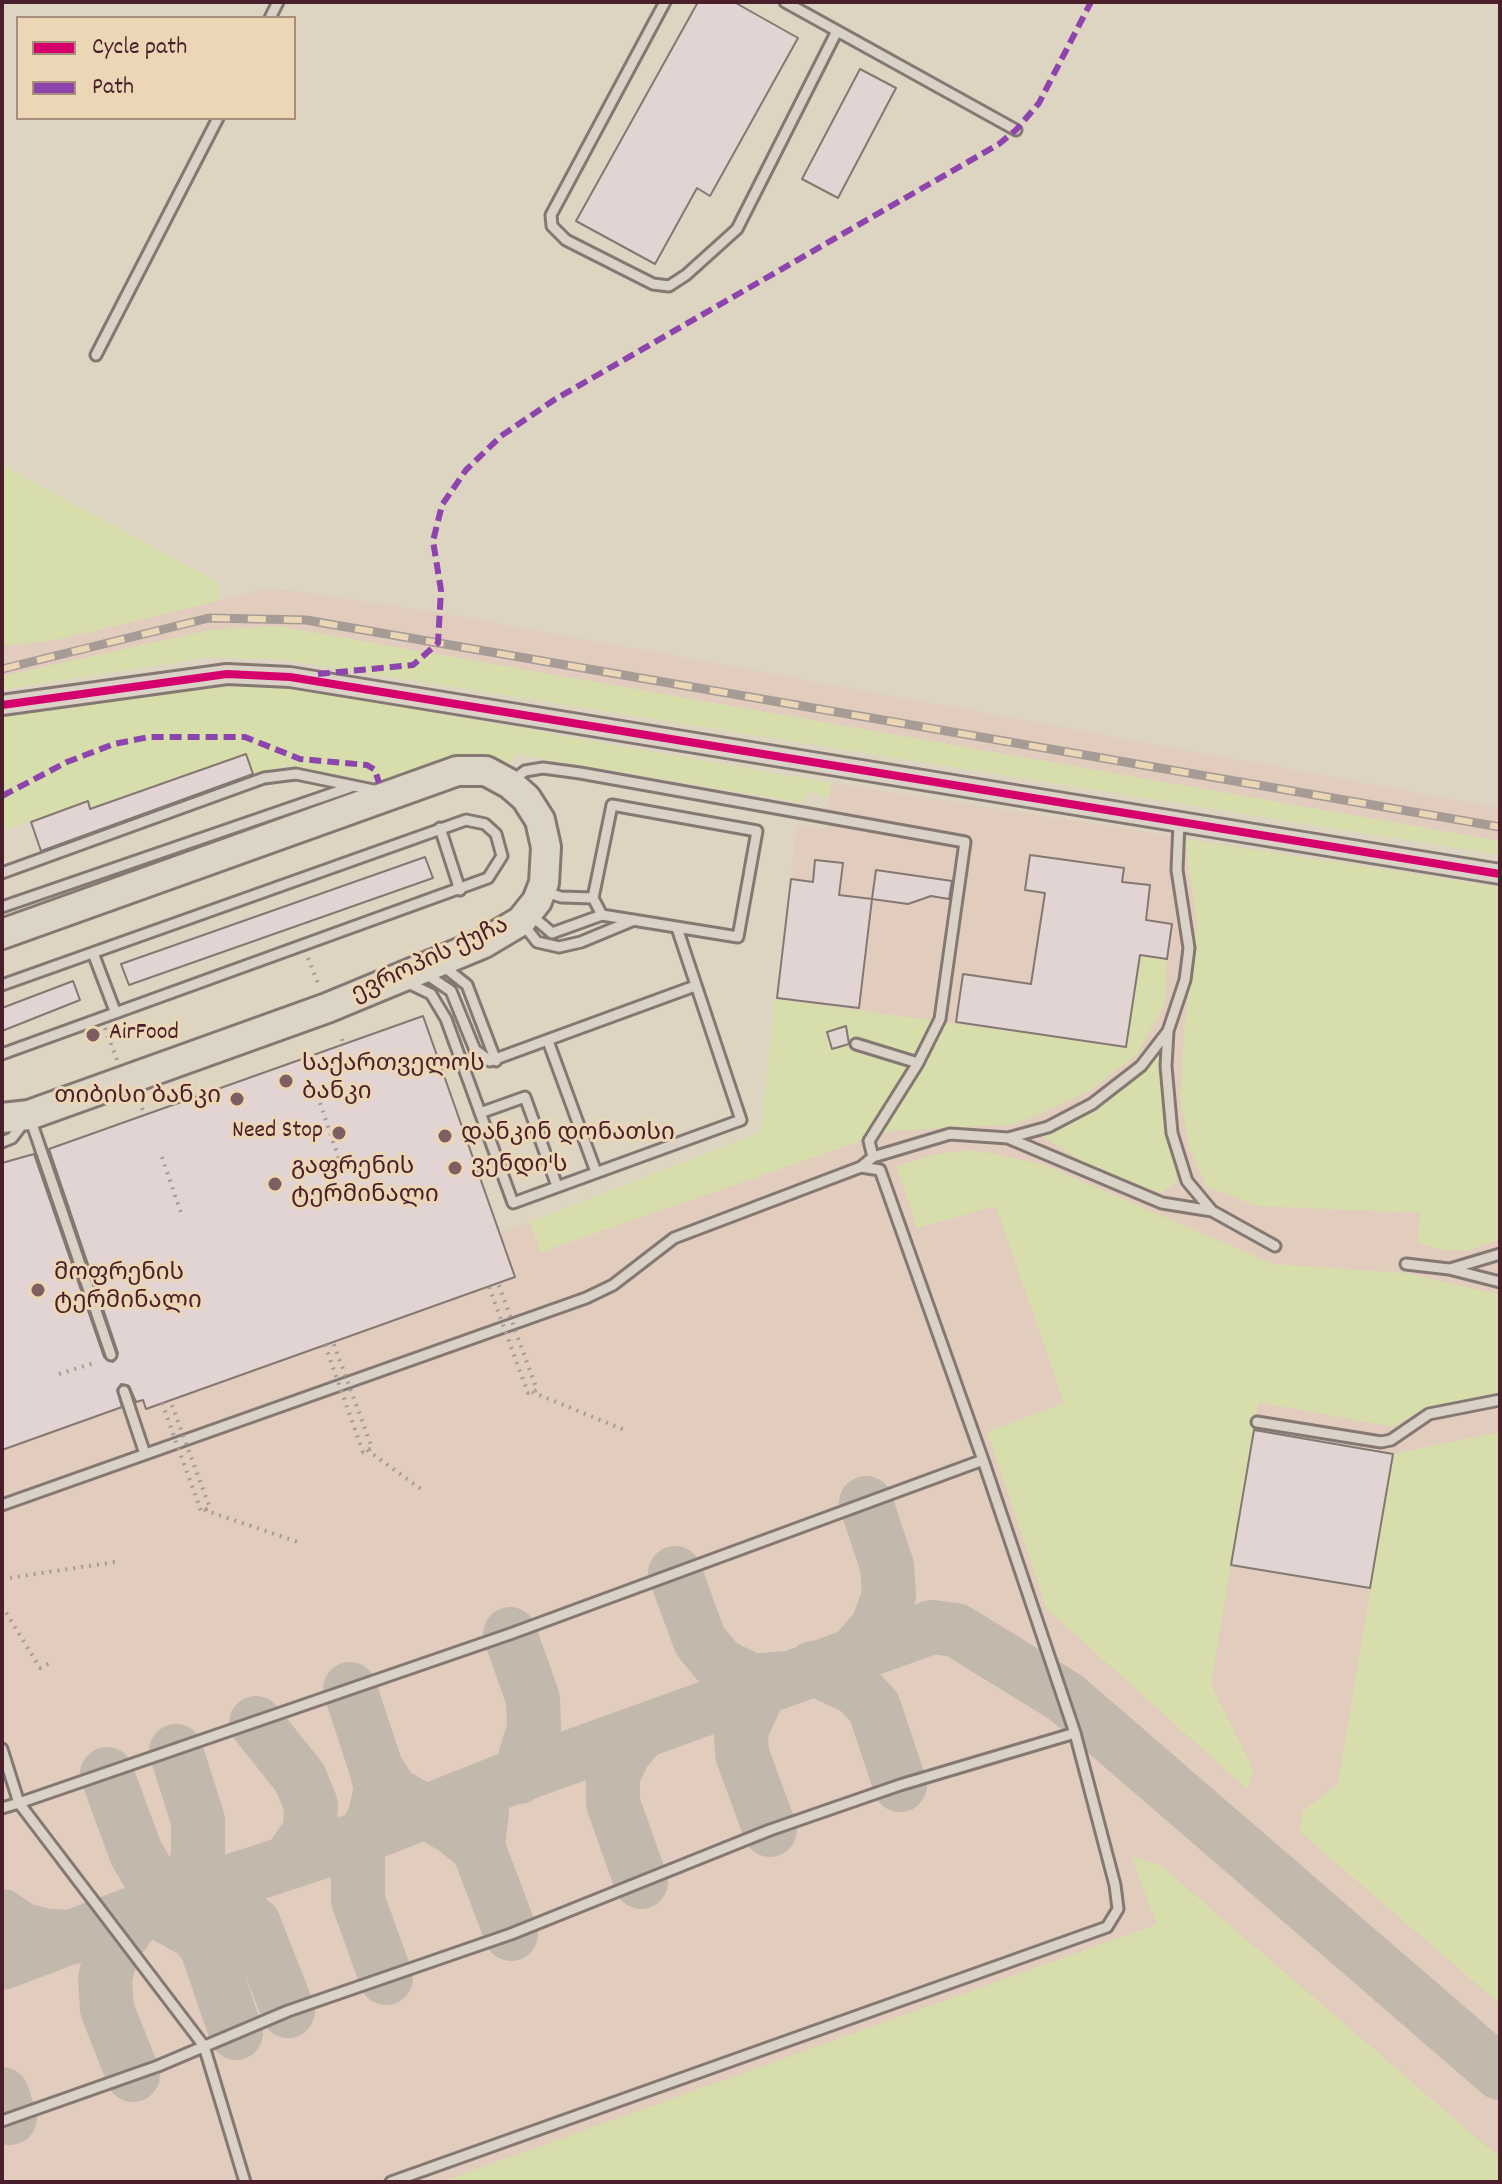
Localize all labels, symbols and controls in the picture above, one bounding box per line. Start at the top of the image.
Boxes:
legend [16,16,296,120]
text: Cycle path [92,31,187,65]
text: Path [92,71,134,105]
street label: ევროპის ქუჩა [348,913,514,1011]
place label: AirFood [109,1021,179,1049]
marker: AirFood [84,1026,102,1044]
place label: საქართველოს ბანკი [302,1053,485,1109]
marker: საქართველოს ბანკი [277,1072,295,1090]
place label: თიბისი ბანკი [54,1085,221,1113]
marker: თიბისი ბანკი [228,1090,246,1108]
place label: Need Stop [232,1119,323,1147]
place label: დანკინ დონათსი [461,1122,675,1150]
marker: Need Stop [330,1124,348,1142]
marker: დანკინ დონათსი [436,1127,454,1145]
place label: ვენდი'ს [471,1154,568,1182]
place label: გაფრენის ტერმინალი [291,1156,439,1212]
marker: ვენდი'ს [446,1159,464,1177]
marker: გაფრენის ტერმინალი [266,1175,284,1193]
place label: მოფრენის ტერმინალი [54,1262,202,1318]
marker: მოფრენის ტერმინალი [29,1281,47,1299]

